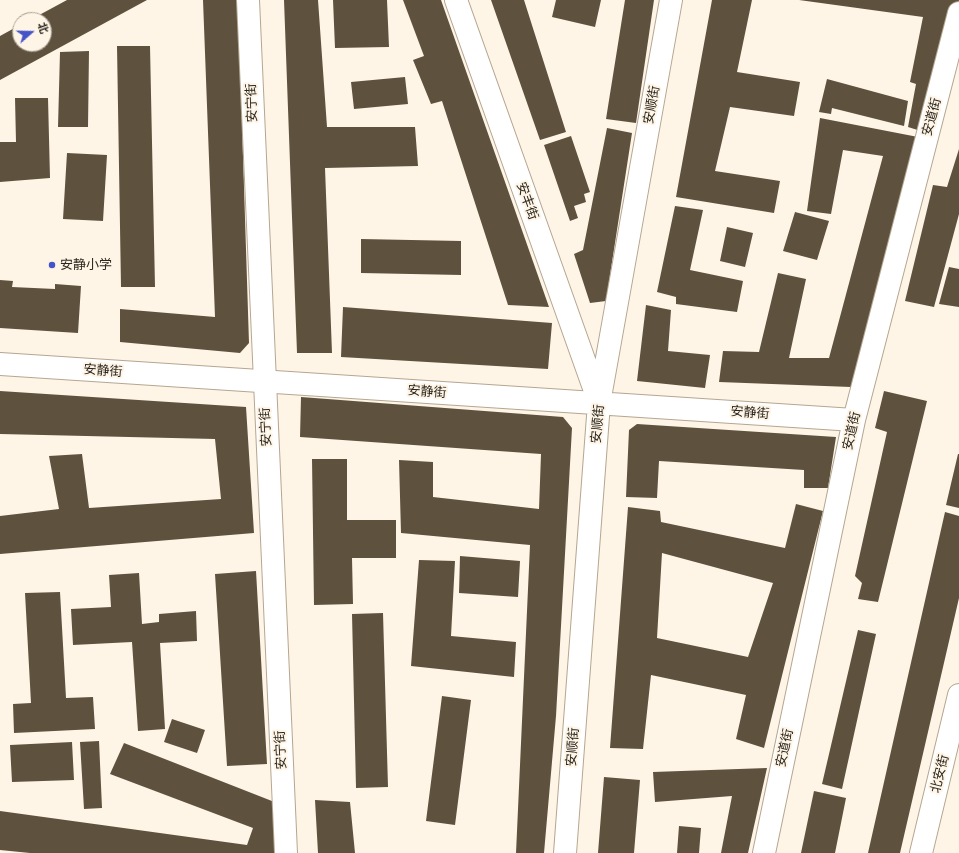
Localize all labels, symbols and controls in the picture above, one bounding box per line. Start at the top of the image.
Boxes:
north arrow [12,12,52,52]
text: 北 [35,21,51,35]
street label: 安宁街 [244,83,260,123]
street label: 安顺街 [641,84,663,126]
street label: 安道街 [919,96,945,138]
street label: 安丰街 [513,180,541,222]
place label: 安静小学 [60,257,112,273]
marker: 安静小学 [47,260,57,270]
street label: 安静街 [83,362,123,380]
street label: 安静街 [407,383,447,401]
street label: 安顺街 [589,404,607,444]
street label: 安静街 [730,404,770,422]
street label: 安宁街 [257,407,275,447]
street label: 安道街 [840,410,864,452]
street label: 安顺街 [564,727,582,767]
street label: 安道街 [773,727,797,769]
street label: 安宁街 [272,730,290,770]
street label: 北安街 [928,753,952,795]

